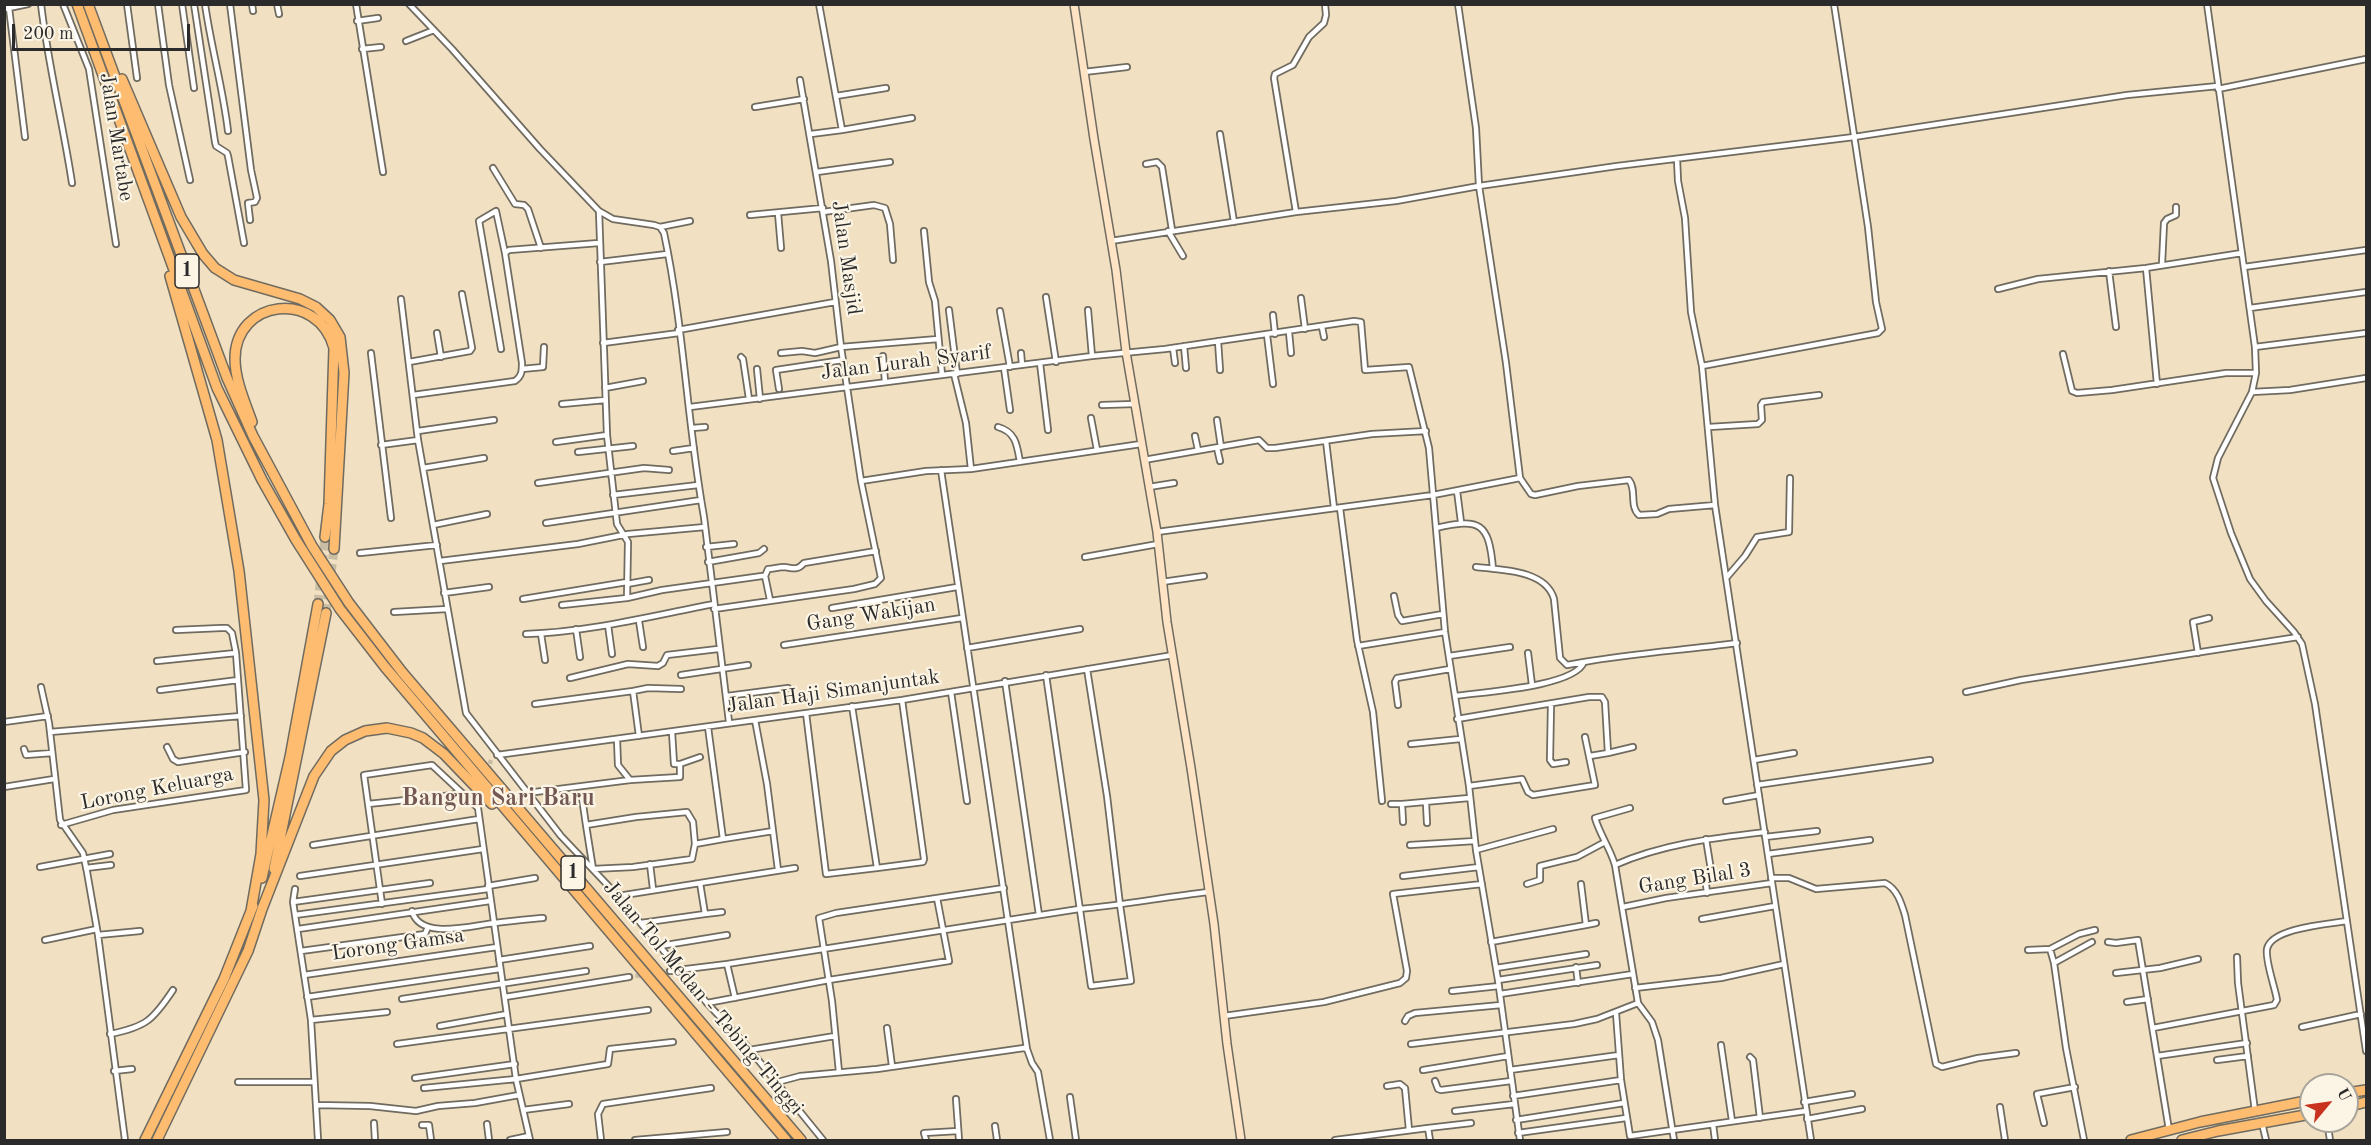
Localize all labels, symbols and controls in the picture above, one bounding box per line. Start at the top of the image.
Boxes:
scale bar [15,12,194,50]
text: 200 m [23,25,74,43]
street label: Jalan Martabe [93,71,139,203]
street label: Jalan Masjid [825,199,867,317]
road number: 1 [175,254,199,288]
street label: Jalan Lurah Syarif [819,340,993,386]
street label: Gang Wakijan [805,592,937,638]
street label: Jalan Haji Simanjuntak [725,665,941,719]
street label: Lorong Keluarga [78,762,236,816]
district label: Bangun Sari Baru [401,785,595,813]
road number: 1 [561,856,585,890]
street label: Gang Bilal 3 [1637,858,1753,900]
street label: Jalan Tol Medan - Tebing Tinggi [597,876,809,1120]
street label: Lorong Gamsa [330,923,466,967]
north arrow [2299,1073,2359,1133]
text: U [2333,1086,2353,1105]

